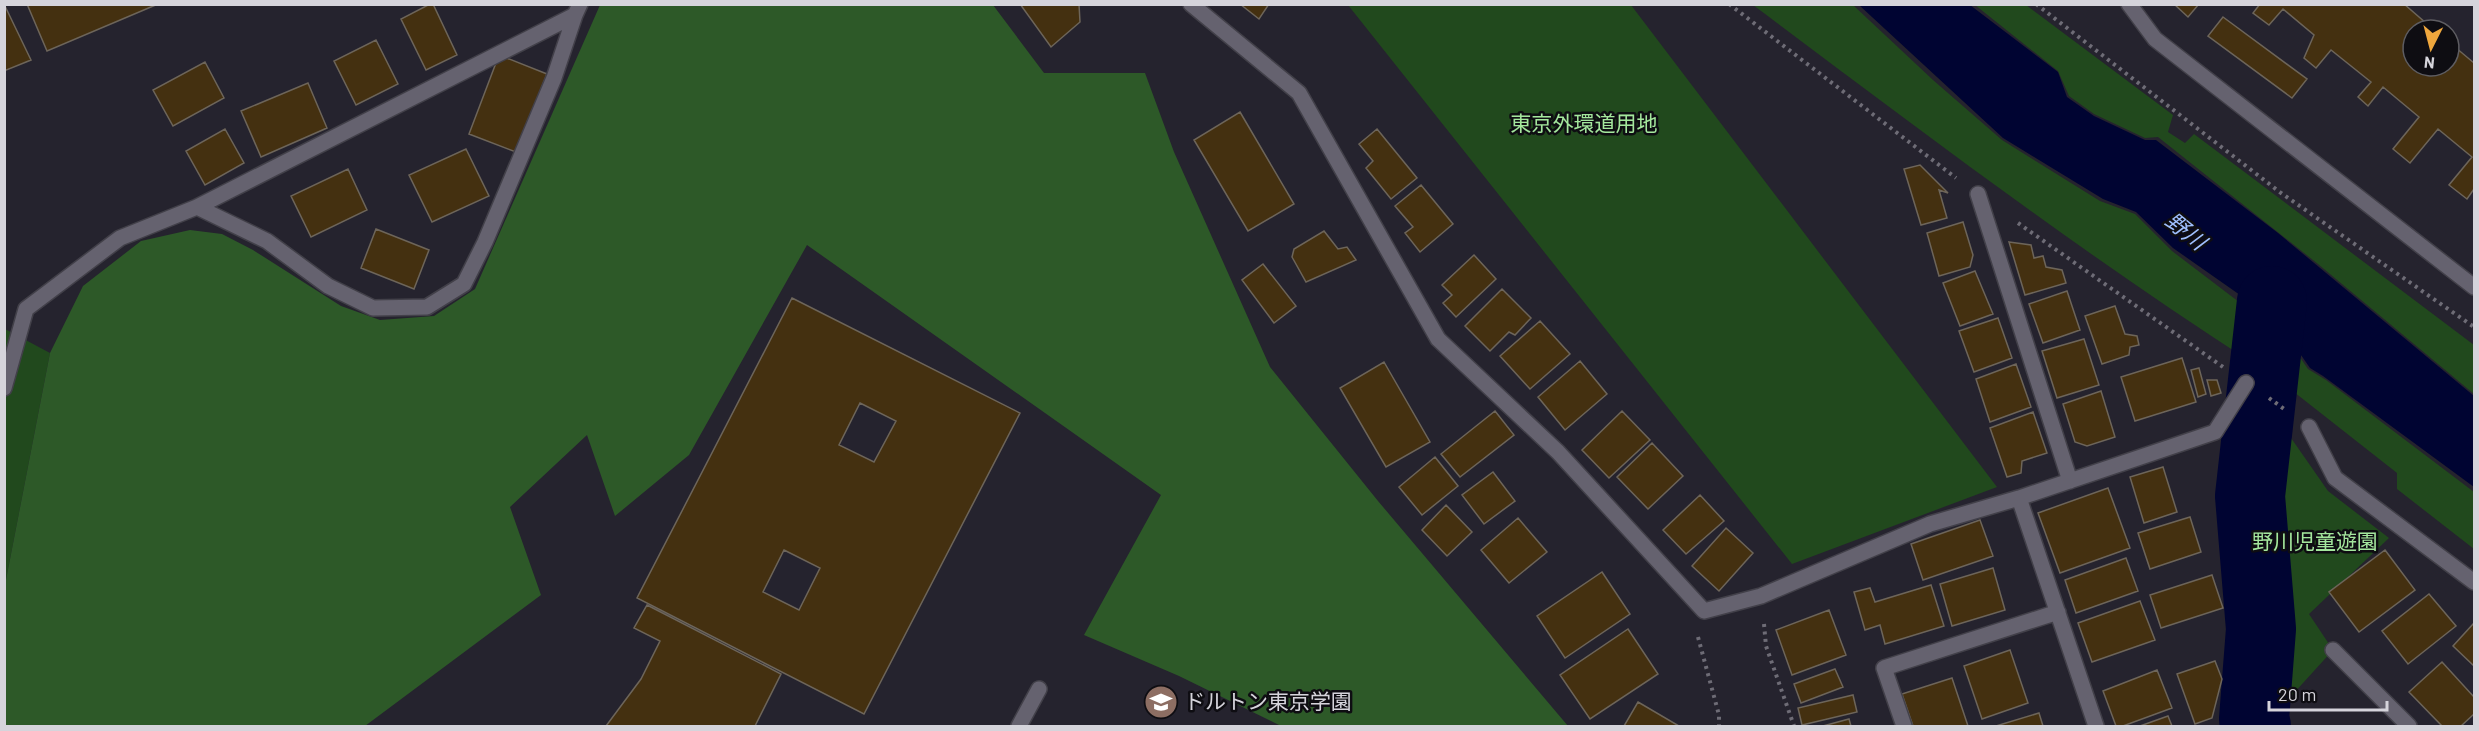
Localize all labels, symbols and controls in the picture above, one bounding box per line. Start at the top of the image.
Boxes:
north arrow [2401,18,2461,78]
text: N [2423,53,2436,73]
park label: 東京外環道用地 [1511,110,1658,135]
water label: 野川 [2161,206,2213,255]
park label: 野川児童遊園 [2252,528,2378,553]
scale bar [2269,674,2388,712]
text: 20 m [2278,683,2316,705]
school or university icon: ドルトン東京学園 [1143,684,1179,720]
place label: ドルトン東京学園 [1184,688,1352,713]

